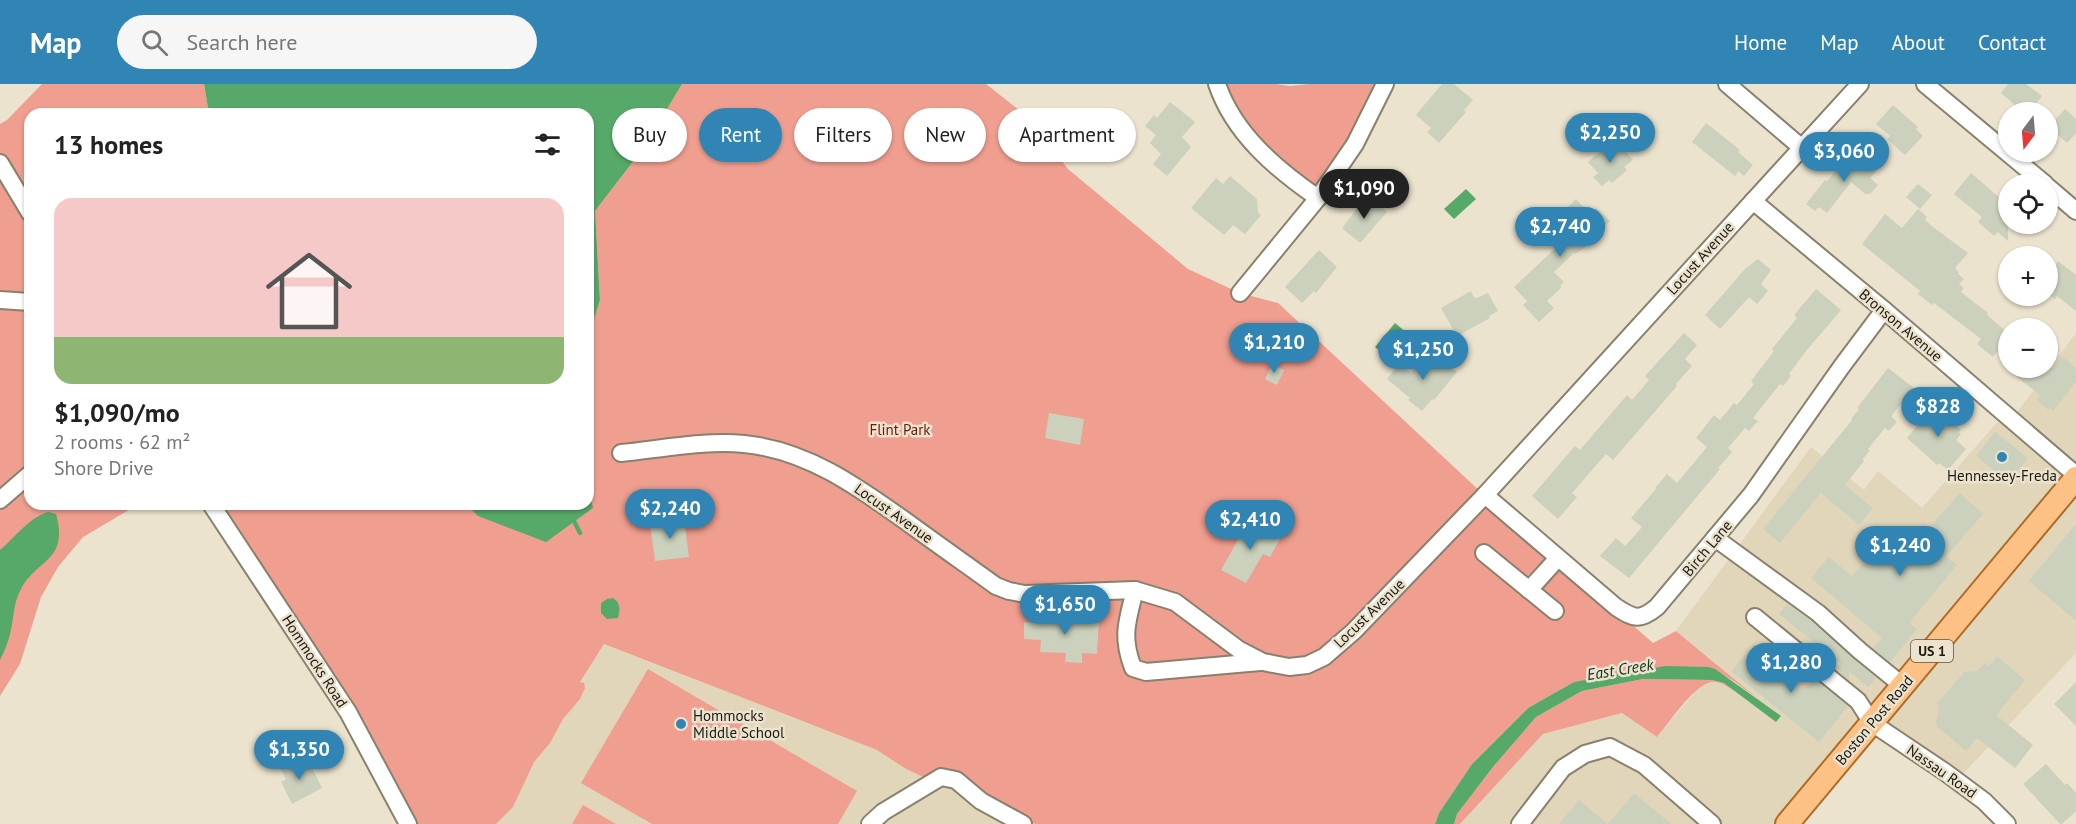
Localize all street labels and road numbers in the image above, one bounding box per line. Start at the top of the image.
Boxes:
street label: Locust Avenue [1662,218,1738,298]
street label: Bronson Avenue [1855,285,1947,365]
street label: Locust Avenue [851,479,937,547]
street label: Birch Lane [1678,516,1736,580]
street label: Locust Avenue [1329,574,1409,652]
street label: Hommocks Road [278,611,352,711]
road number: US 1 [1911,640,1953,662]
street label: Boston Post Road [1831,671,1917,769]
street label: Nassau Road [1903,740,1981,802]

